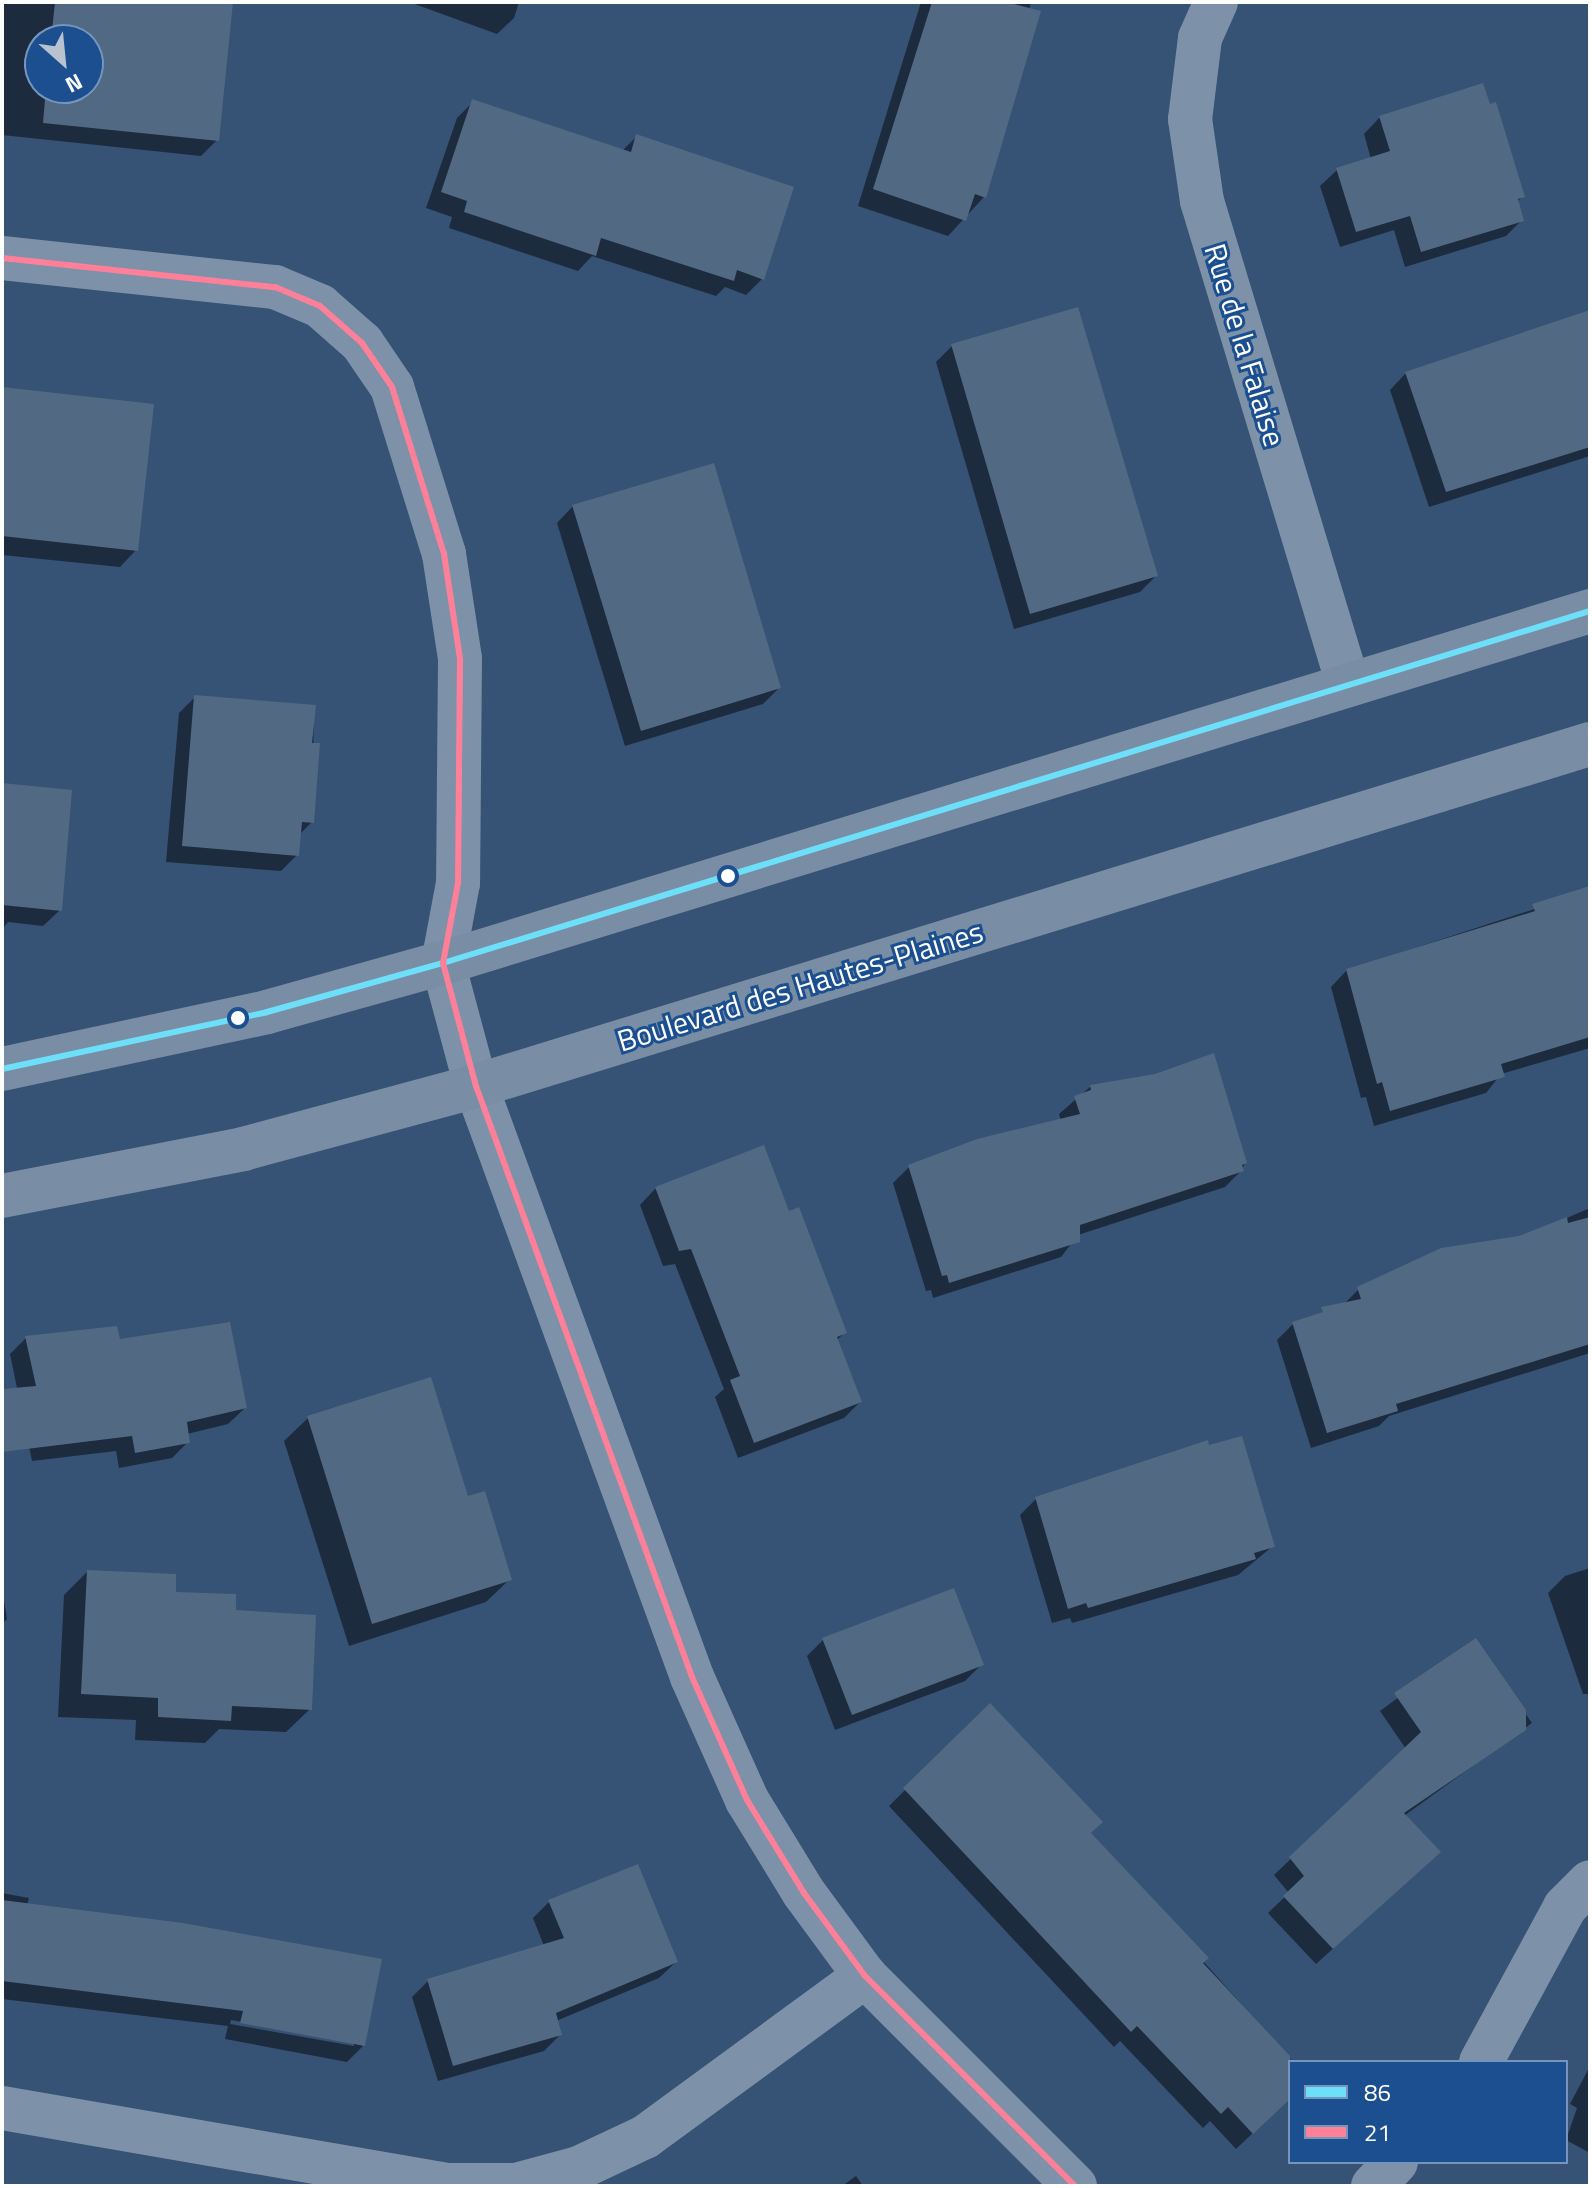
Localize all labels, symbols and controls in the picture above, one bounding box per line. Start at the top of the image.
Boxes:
north arrow [24,24,104,104]
text: N [59,65,88,102]
street label: Rue de la Falaise [1197,239,1293,451]
unlabelled marker [720,868,736,884]
street label: Boulevard des Hautes-Plaines [613,913,987,1059]
unlabelled marker [230,1010,246,1026]
legend [1288,2060,1568,2164]
text: 86 [1364,2074,1391,2110]
text: 21 [1364,2114,1391,2150]

